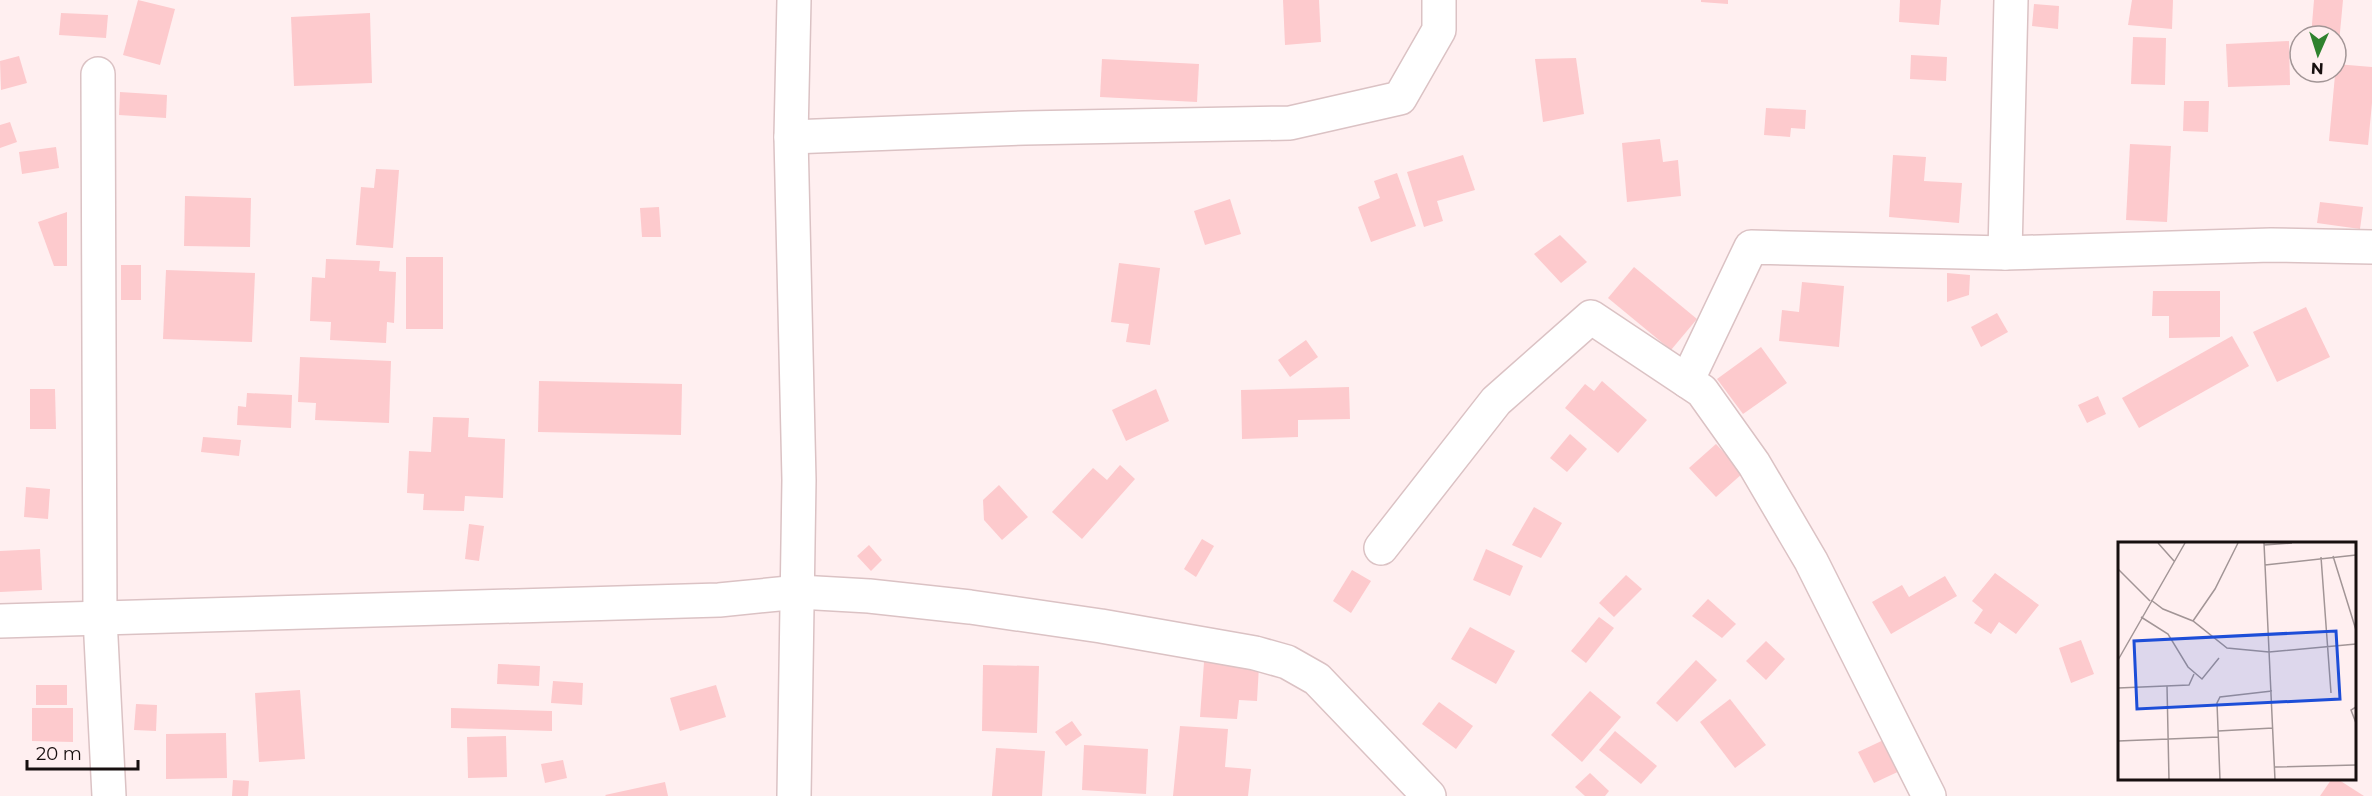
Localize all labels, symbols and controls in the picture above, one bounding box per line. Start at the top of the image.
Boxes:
north arrow [2288,24,2348,84]
text: N [2310,59,2324,78]
inset map [2118,542,2357,781]
scale bar [27,733,138,771]
text: 20 m [36,743,82,765]

